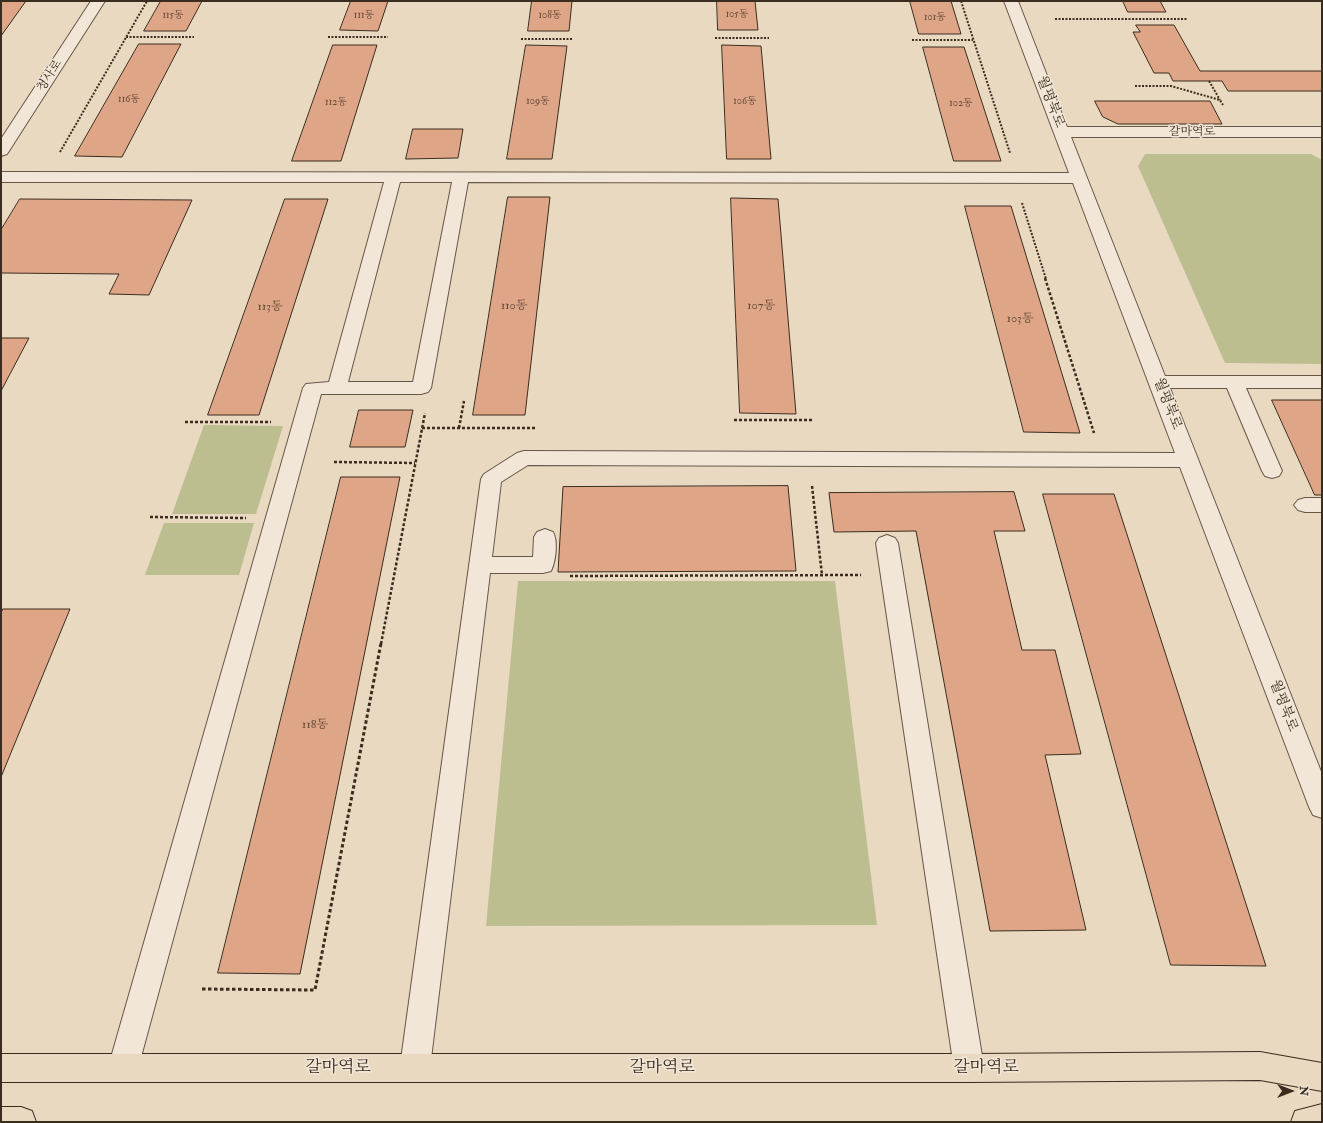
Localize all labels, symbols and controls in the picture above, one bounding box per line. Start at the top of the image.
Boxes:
house number: 105동 [726,9,748,21]
house number: 115동 [162,10,184,22]
house number: 111동 [354,10,374,22]
house number: 108동 [539,10,561,22]
house number: 101동 [924,12,946,24]
street label: 청사로 [34,57,66,95]
street label: 월평북로 [1032,74,1068,130]
house number: 116동 [118,94,140,106]
house number: 109동 [526,96,550,108]
house number: 106동 [733,96,757,108]
house number: 112동 [325,97,347,109]
house number: 102동 [949,98,973,110]
street label: 갈마역로 [1169,125,1215,139]
house number: 110동 [501,299,527,313]
house number: 107동 [747,299,775,313]
house number: 113동 [258,300,282,314]
house number: 103동 [1007,312,1033,326]
street label: 월평북로 [1149,376,1185,432]
street label: 월평북로 [1265,678,1301,734]
house number: 118동 [302,718,328,732]
street label: 갈마역로 [305,1058,371,1078]
street label: 갈마역로 [629,1058,695,1078]
street label: 갈마역로 [953,1058,1019,1078]
north arrow [1271,1071,1311,1111]
text: N [1297,1086,1310,1096]

